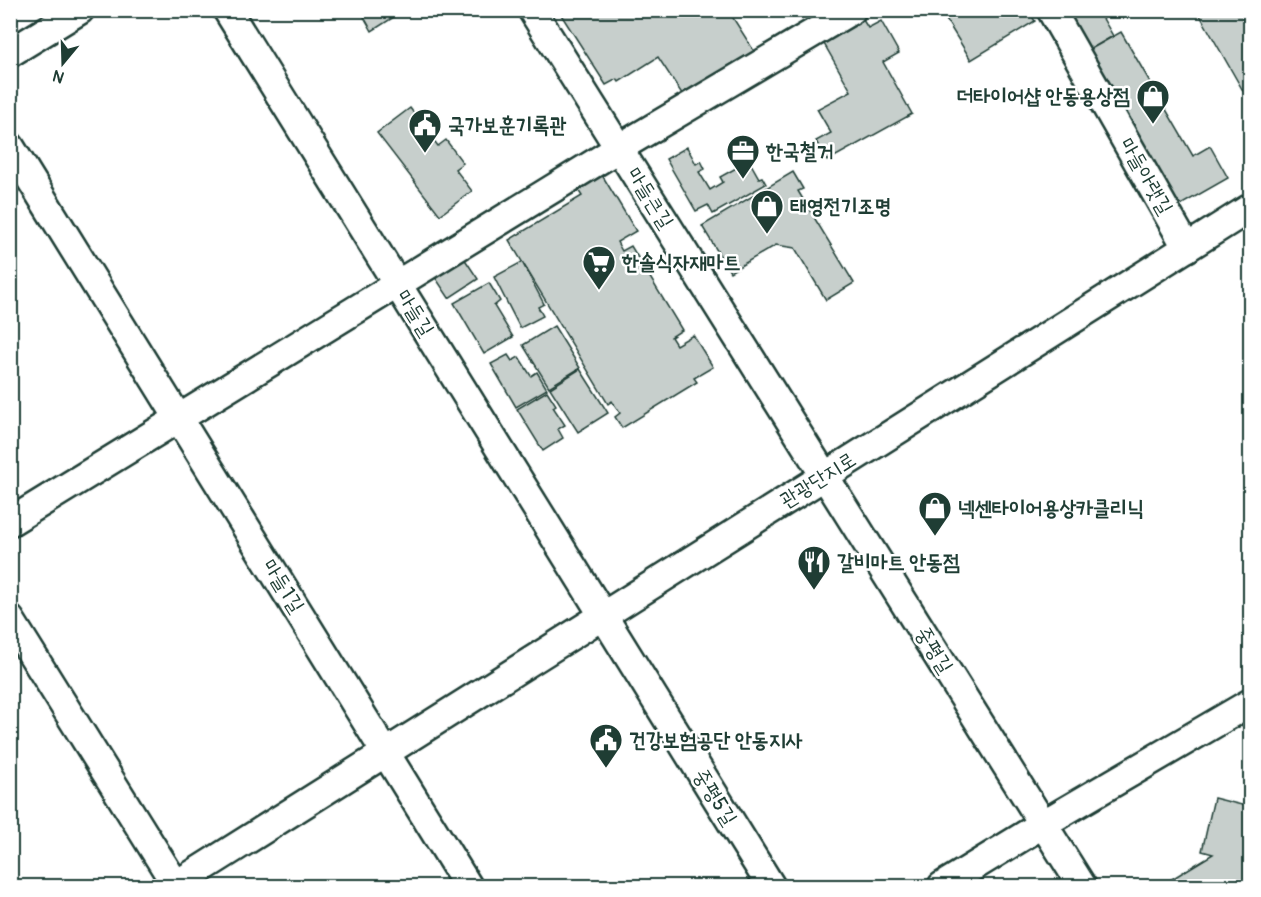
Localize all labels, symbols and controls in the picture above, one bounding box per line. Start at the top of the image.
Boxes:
north arrow [33,33,93,93]
text: N [50,65,67,87]
shop icon: 더타이어샵 안동용상점 [1135,78,1171,125]
place label: 더타이어샵 안동용상점 [956,83,1130,110]
public building icon: 국가보훈기록관 [407,107,443,154]
place label: 국가보훈기록관 [448,112,566,139]
office icon: 한국철거 [725,133,761,180]
street label: 마들아랫길 [1113,133,1179,219]
place label: 한국철거 [765,138,834,165]
street label: 마들큰길 [621,162,679,234]
shop icon: 태영전기조명 [749,188,785,235]
place label: 태영전기조명 [790,193,891,220]
supermarket icon: 한솔식자재마트 [581,244,617,291]
place label: 한솔식자재마트 [621,249,740,276]
street label: 마들길 [390,284,440,342]
street label: 관광단지로 [775,446,861,514]
shop icon: 넥센타이어용상카클리닉 [917,490,953,537]
place label: 넥센타이어용상카클리닉 [958,495,1144,522]
restaurant icon: 갈비마트 안동점 [796,544,832,591]
place label: 갈비마트 안동점 [837,549,960,576]
street label: 마들1길 [256,554,310,618]
street label: 중평길 [909,621,959,679]
public building icon: 건강보험공단 안동지사 [588,722,624,769]
place label: 건강보험공단 안동지사 [629,727,803,754]
street label: 중평5길 [687,764,743,831]

